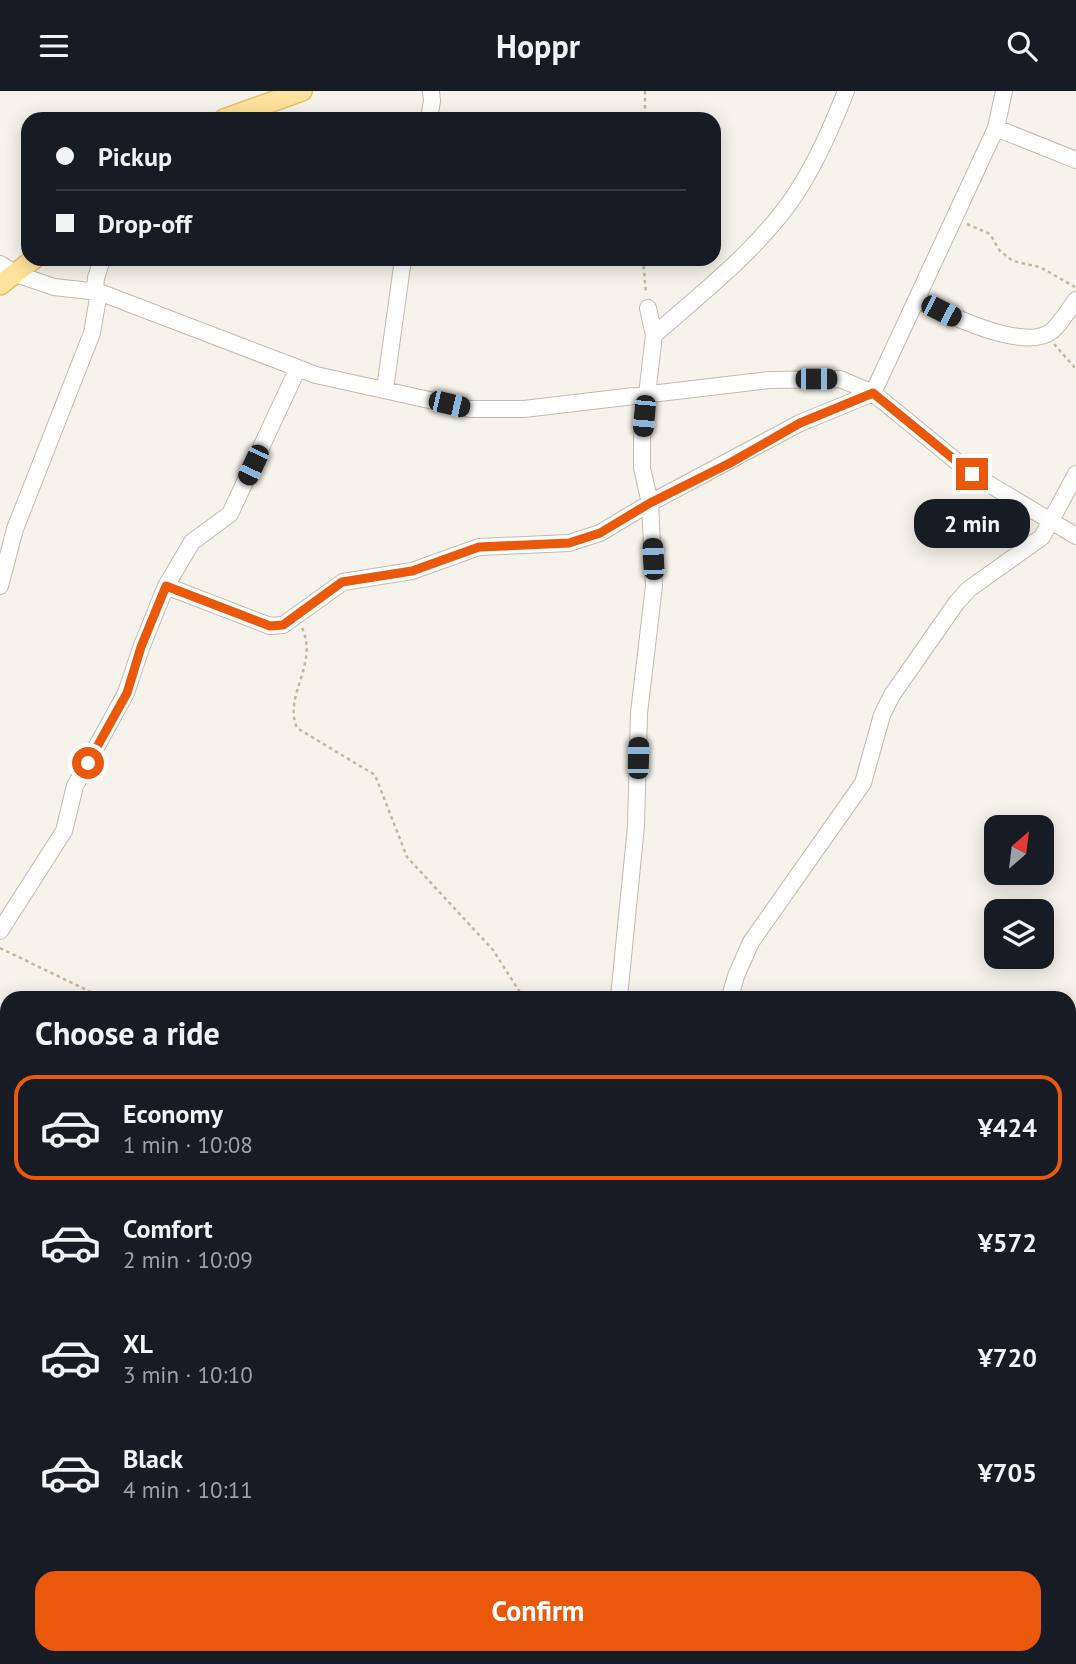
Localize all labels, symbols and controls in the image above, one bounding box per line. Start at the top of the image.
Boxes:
text: Hoppr [496,25,580,67]
icon: menu [35,27,73,65]
icon: search [1003,27,1041,65]
text: Pickup [98,140,172,173]
text: Drop-off [98,207,192,240]
car [918,292,965,330]
car [796,369,838,390]
car [427,389,472,419]
car [632,394,657,438]
car [235,442,272,488]
route end [956,458,988,490]
callout: 2 min [914,499,1030,548]
text: 2 min [944,509,1000,538]
car [642,537,665,581]
car [628,737,649,779]
route start [72,747,104,779]
north arrow [984,815,1054,885]
map controls [984,815,1054,969]
button: layers [984,899,1054,969]
text: Choose a ride [35,1012,220,1054]
icon: car [39,1096,102,1159]
text: Economy [123,1097,223,1130]
text: ¥424 [978,1111,1037,1144]
text: 1 min · 10:08 [123,1130,253,1159]
icon: car [39,1211,102,1274]
text: Comfort [123,1212,213,1245]
text: ¥572 [978,1226,1037,1259]
text: 2 min · 10:09 [123,1245,253,1274]
icon: car [39,1326,102,1389]
text: XL [123,1327,153,1360]
text: ¥720 [978,1341,1037,1374]
text: 3 min · 10:10 [123,1360,253,1389]
icon: car [39,1441,102,1504]
text: Black [123,1442,183,1475]
text: ¥705 [978,1456,1037,1489]
text: 4 min · 10:11 [123,1475,253,1504]
button: Confirm [35,1571,1041,1651]

